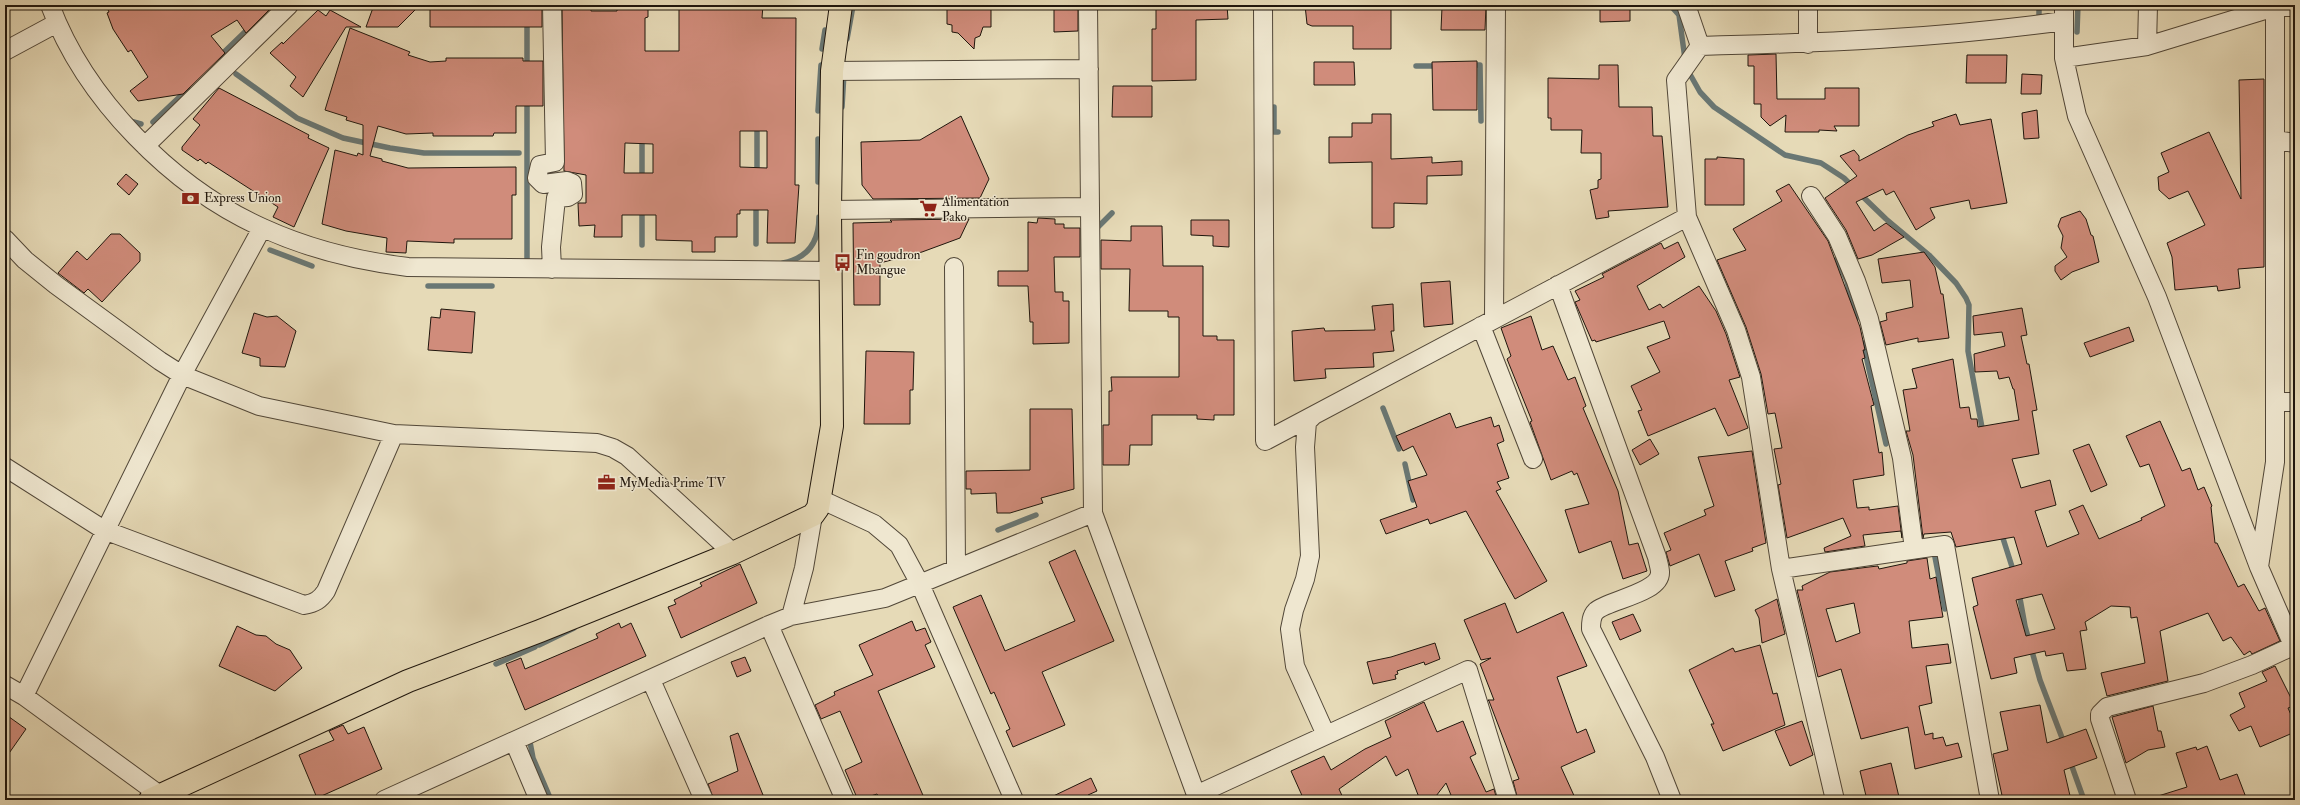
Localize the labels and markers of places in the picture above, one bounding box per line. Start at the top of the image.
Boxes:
bank icon: Express Union [181,188,201,208]
place label: Express Union [204,190,281,207]
place label: Alimentation Pako [941,194,1010,225]
supermarket icon: Alimentation Pako [919,199,939,219]
place label: Fin goudron Mbangue [856,247,921,278]
bus stop icon: Fin goudron Mbangue [833,252,853,272]
office icon: MyMedia Prime TV [596,473,616,493]
place label: MyMedia Prime TV [619,475,726,492]

